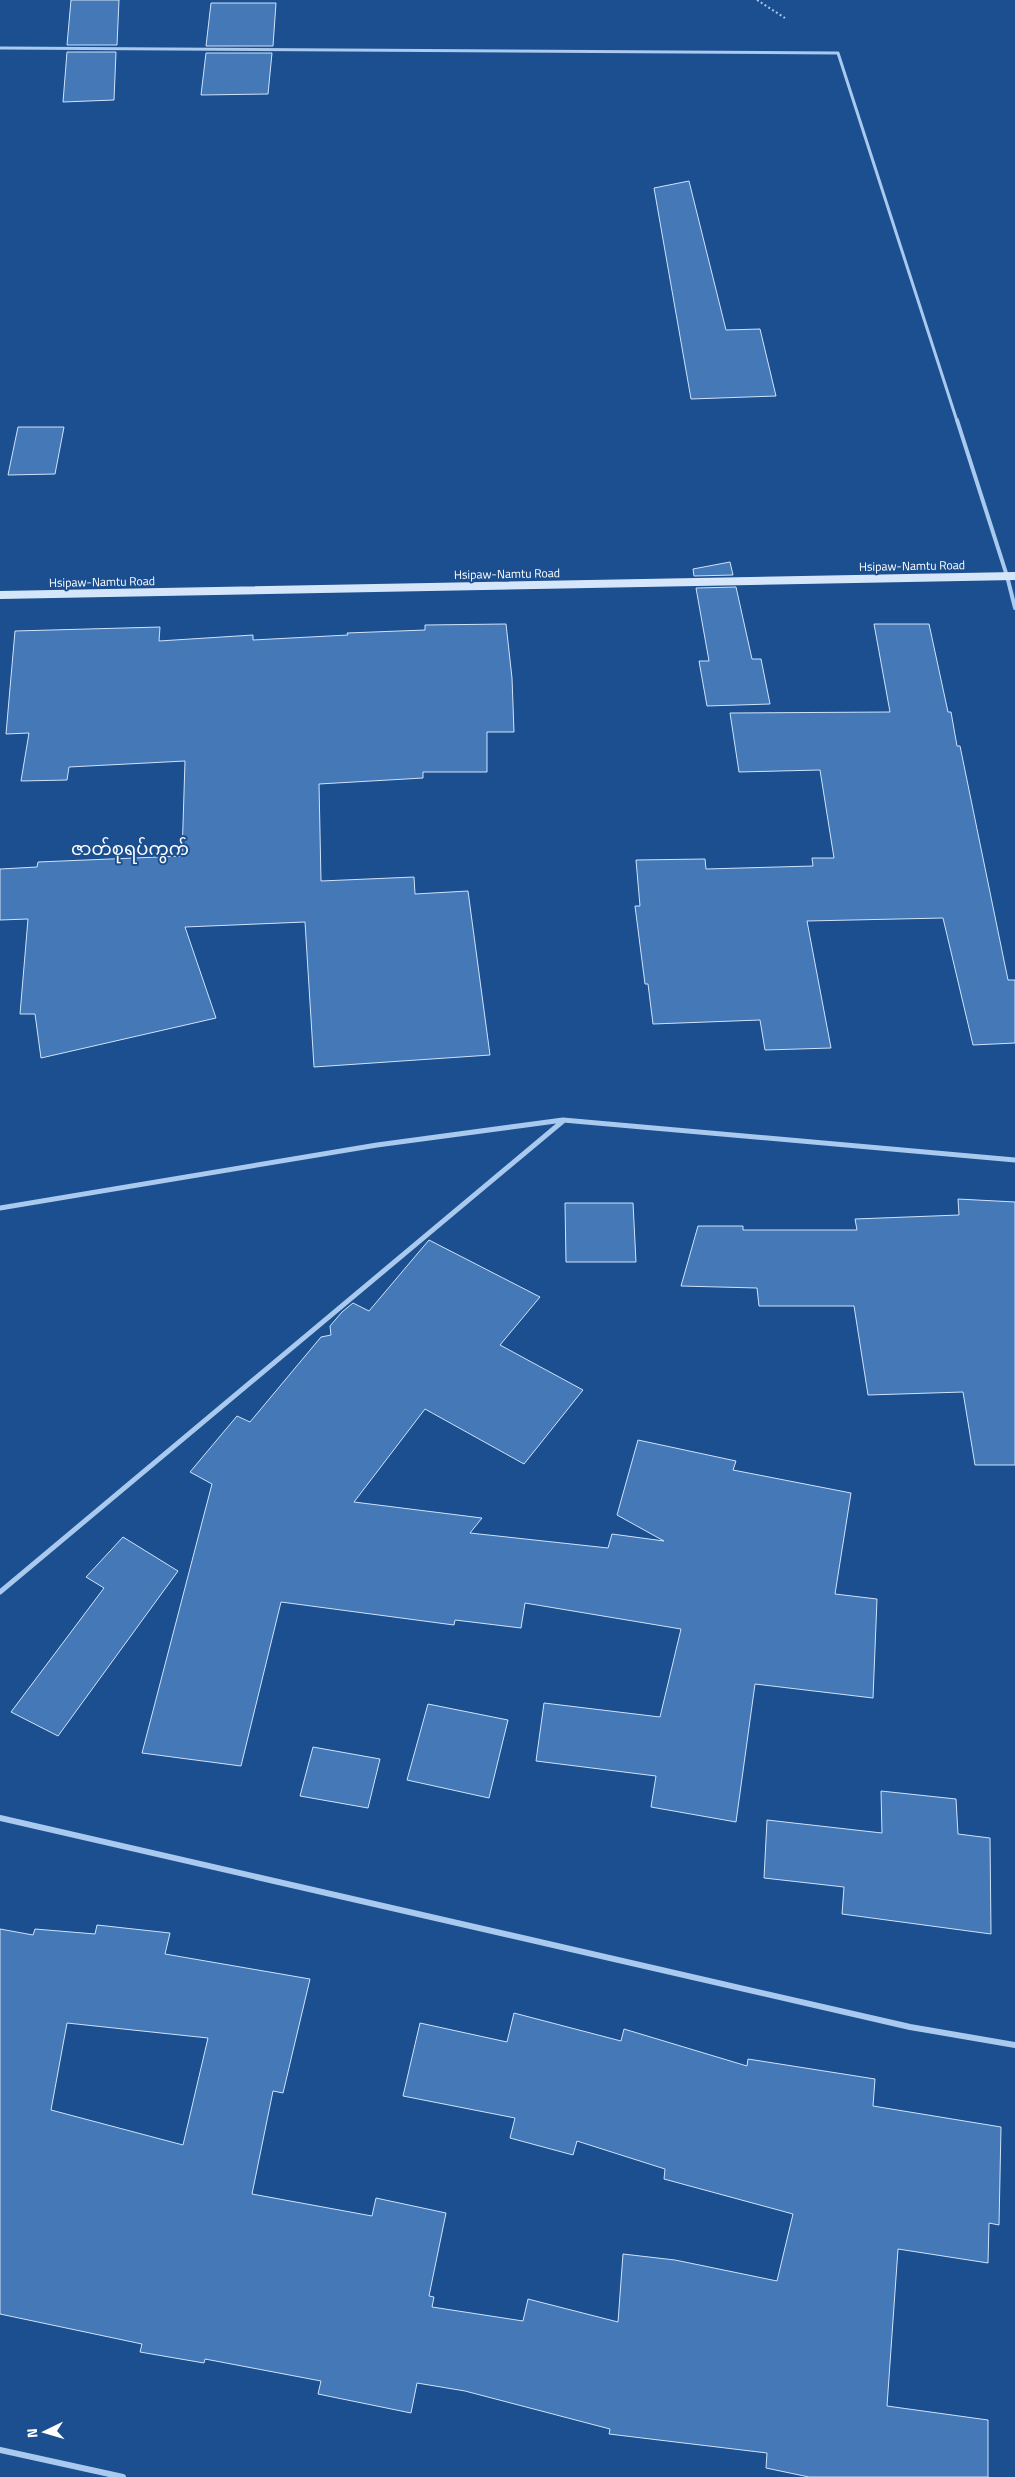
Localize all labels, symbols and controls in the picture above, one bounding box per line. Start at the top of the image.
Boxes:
street label: Hsipaw-Namtu Road [859,555,965,576]
street label: Hsipaw-Namtu Road [454,563,560,584]
street label: Hsipaw-Namtu Road [49,571,155,592]
district label: ဇာတ်စုရပ်ကွက် [71,835,189,864]
north arrow [20,2407,70,2457]
text: N [21,2427,42,2439]

